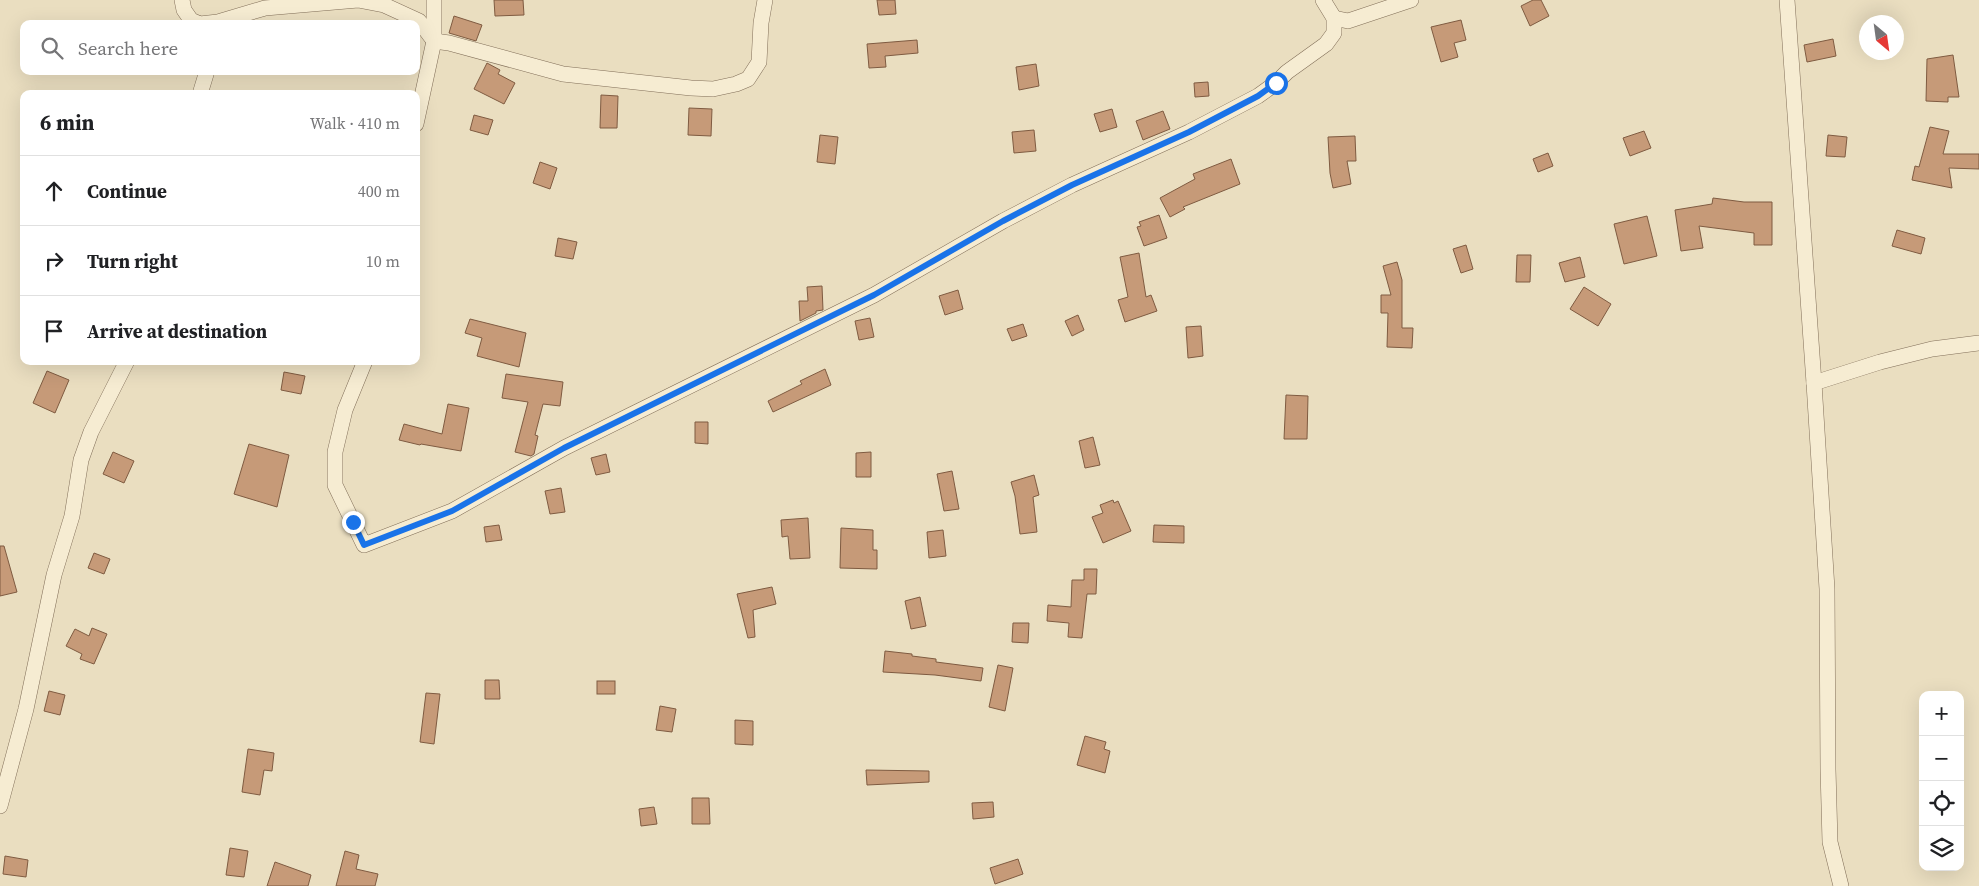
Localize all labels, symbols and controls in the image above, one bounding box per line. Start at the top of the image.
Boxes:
north arrow [1859,15,1904,60]
search box [20,20,420,75]
icon: search [38,34,66,62]
text: Search here [78,35,178,61]
route start [1265,72,1288,95]
text: 6 min [40,108,95,137]
text: Walk · 410 m [310,112,400,134]
icon: ahead [40,177,68,205]
text: Continue [87,178,167,204]
text: 400 m [358,180,400,202]
icon: right [40,247,68,275]
text: Turn right [87,248,178,274]
text: 10 m [366,250,400,272]
icon: arrive [40,317,68,345]
text: Arrive at destination [87,318,267,344]
route end [342,511,365,534]
map controls [1919,691,1964,871]
button: + [1919,691,1964,736]
button: − [1919,736,1964,781]
button: locate [1919,781,1964,826]
button: layers [1919,826,1964,871]

